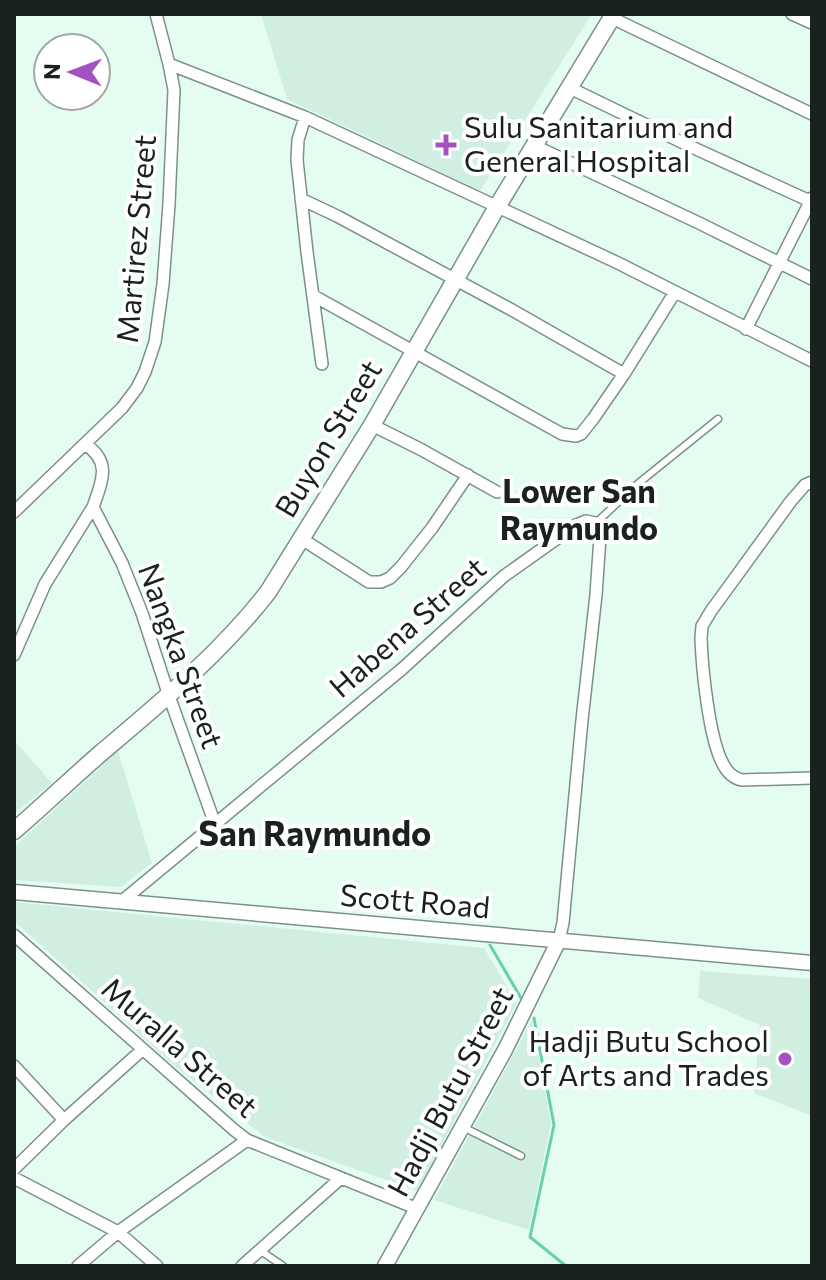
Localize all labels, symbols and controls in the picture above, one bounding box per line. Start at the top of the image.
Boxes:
north arrow [32,32,112,112]
text: N [38,63,65,80]
place label: Sulu Sanitarium and General Hospital [464,107,733,178]
street label: Martirez Street [107,133,162,344]
marker: Sulu Sanitarium and General Hospital [435,134,457,156]
street label: Buyon Street [265,352,388,523]
district label: Lower San Raymundo [500,470,658,547]
street label: Habena Street [321,548,492,704]
street label: Nangka Street [132,558,233,753]
district label: San Raymundo [199,811,431,853]
street label: Scott Road [339,875,492,924]
street label: Muralla Street [95,968,266,1124]
street label: Hadji Butu Street [378,980,520,1202]
place label: Hadji Butu School of Arts and Trades [522,1021,769,1092]
marker: Hadji Butu School of Arts and Trades [776,1050,794,1068]

